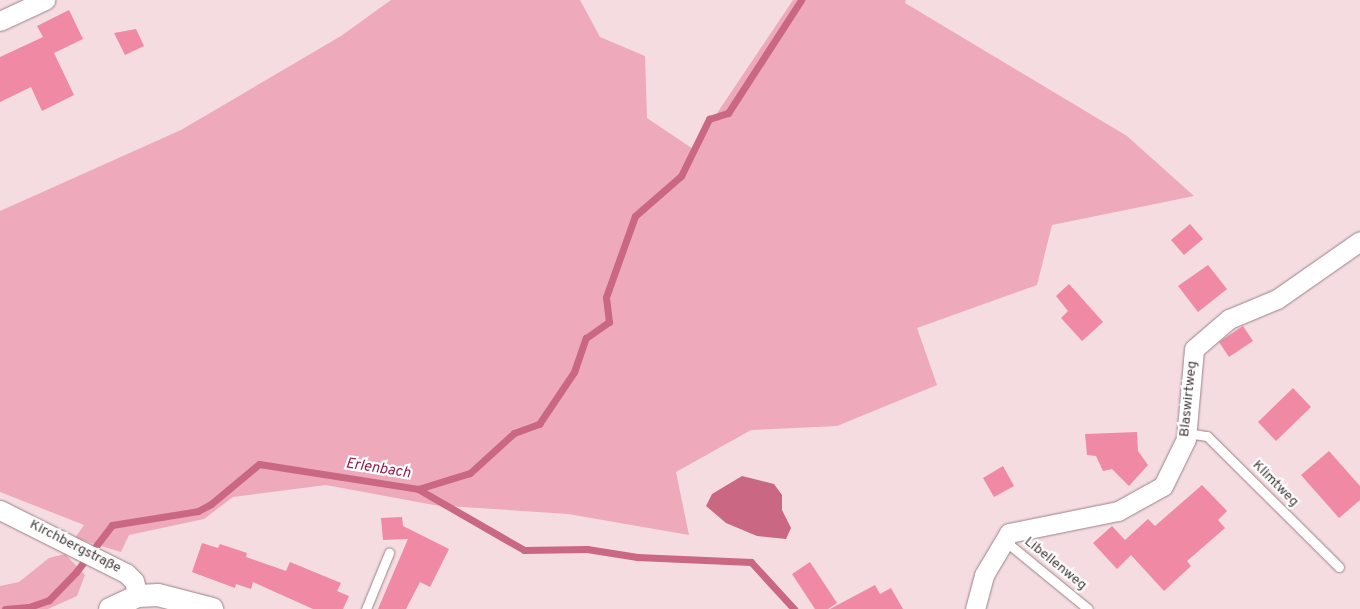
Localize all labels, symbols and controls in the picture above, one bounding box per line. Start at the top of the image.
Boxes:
street label: Blaswirtweg [1177,360,1201,438]
water label: Erlenbach [344,455,412,483]
street label: Klimtweg [1248,457,1302,511]
street label: Kirchbergstraße [26,517,124,577]
street label: Libellenweg [1020,534,1090,594]

